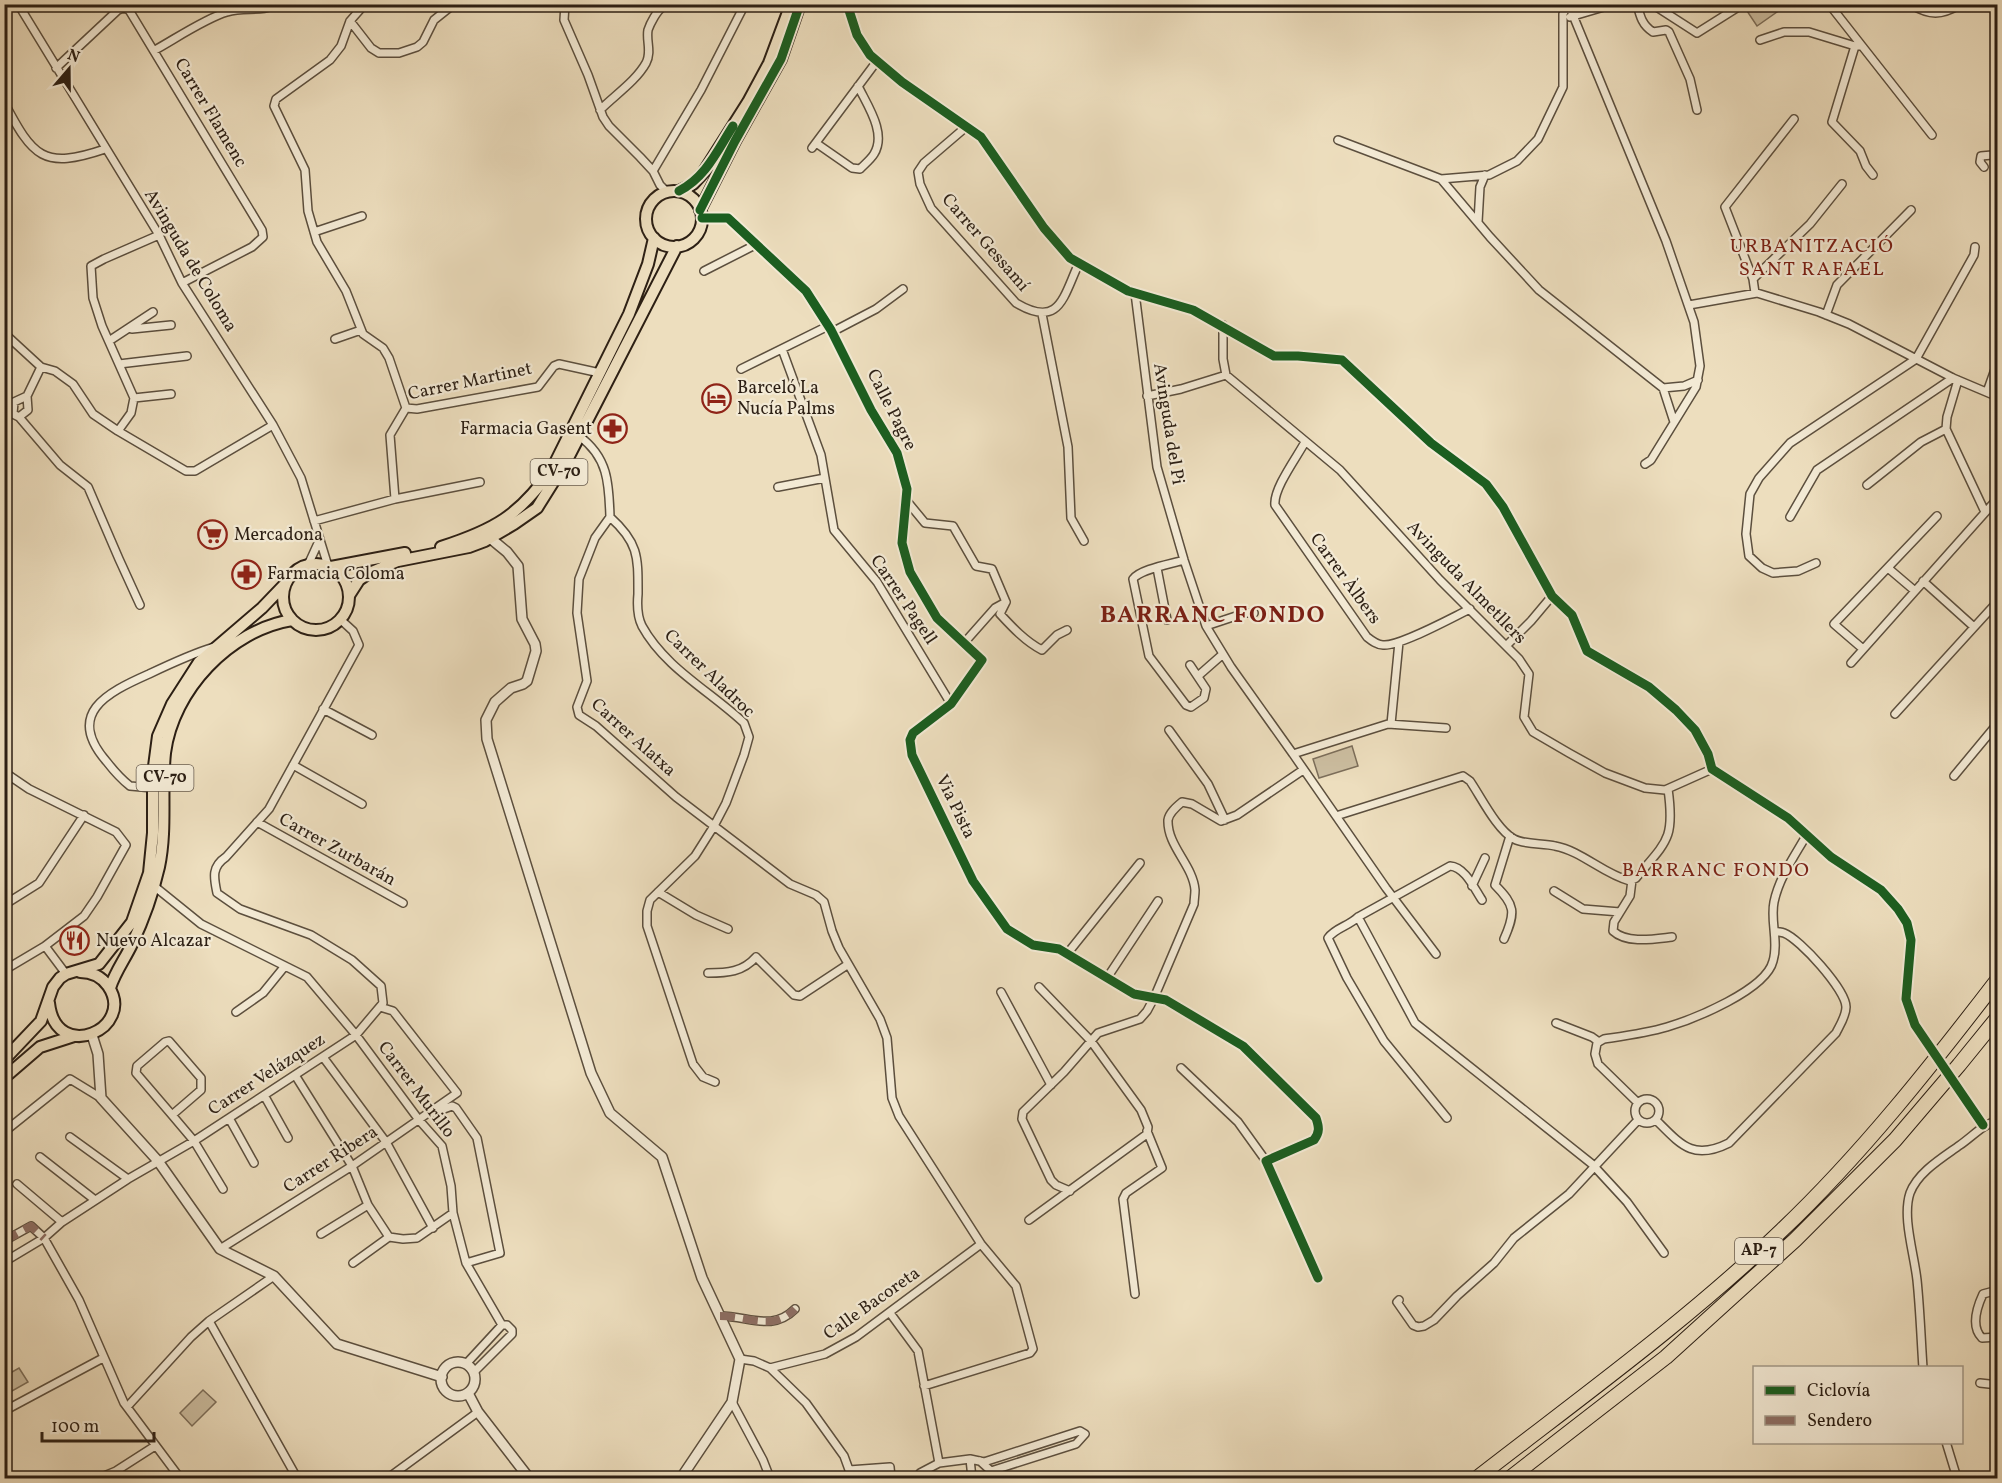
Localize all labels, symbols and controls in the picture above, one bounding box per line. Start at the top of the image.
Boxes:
north arrow [39,39,99,99]
text: N [64,44,83,69]
street label: Carrer Flamenc [168,54,252,172]
street label: Avinguda de Coloma [137,185,243,337]
street label: Carrer Gessamí [935,188,1035,298]
district label: URBANITZACIÓ SANT RAFAEL [1730,233,1894,284]
street label: Carrer Martinet [406,357,534,407]
street label: Avinguda del Pi [1146,361,1190,487]
street label: Calle Pagre [860,365,922,455]
place label: Barceló La Nucía Palms [737,376,835,422]
hotel icon: Barceló La Nucía Palms [700,382,732,414]
pharmacy icon: Farmacia Gasent [597,413,629,445]
place label: Farmacia Gasent [460,417,592,442]
road number: CV-70 [530,459,588,485]
street label: Avinguda Almetllers [1400,516,1532,650]
supermarket icon: Mercadona [197,519,229,551]
place label: Mercadona [234,523,323,548]
street label: Carrer Àlbers [1303,528,1387,630]
street label: Carrer Pagell [864,550,942,650]
pharmacy icon: Farmacia Coloma [230,558,262,590]
place label: Farmacia Coloma [267,562,405,587]
district label: BARRANC FONDO [1100,599,1326,633]
street label: Carrer Aladroc [658,624,760,724]
street label: Carrer Alatxa [585,693,681,783]
road number: CV-70 [136,765,194,791]
street label: Via Pista [929,771,981,843]
street label: Carrer Zurbarán [274,807,400,893]
district label: BARRANC FONDO [1622,857,1810,885]
restaurant icon: Nuevo Alcazar [59,925,91,957]
place label: Nuevo Alcazar [96,929,211,954]
street label: Carrer Velázquez [204,1028,330,1122]
street label: Carrer Murillo [371,1036,461,1144]
street label: Carrer Ribera [279,1120,383,1200]
road number: AP-7 [1735,1238,1783,1264]
street label: Calle Bacoreta [819,1261,925,1347]
legend [1753,1366,1963,1444]
text: Ciclovía [1807,1379,1870,1404]
scale bar [42,1405,154,1443]
text: Sendero [1807,1409,1872,1434]
text: 100 m [51,1415,100,1440]

